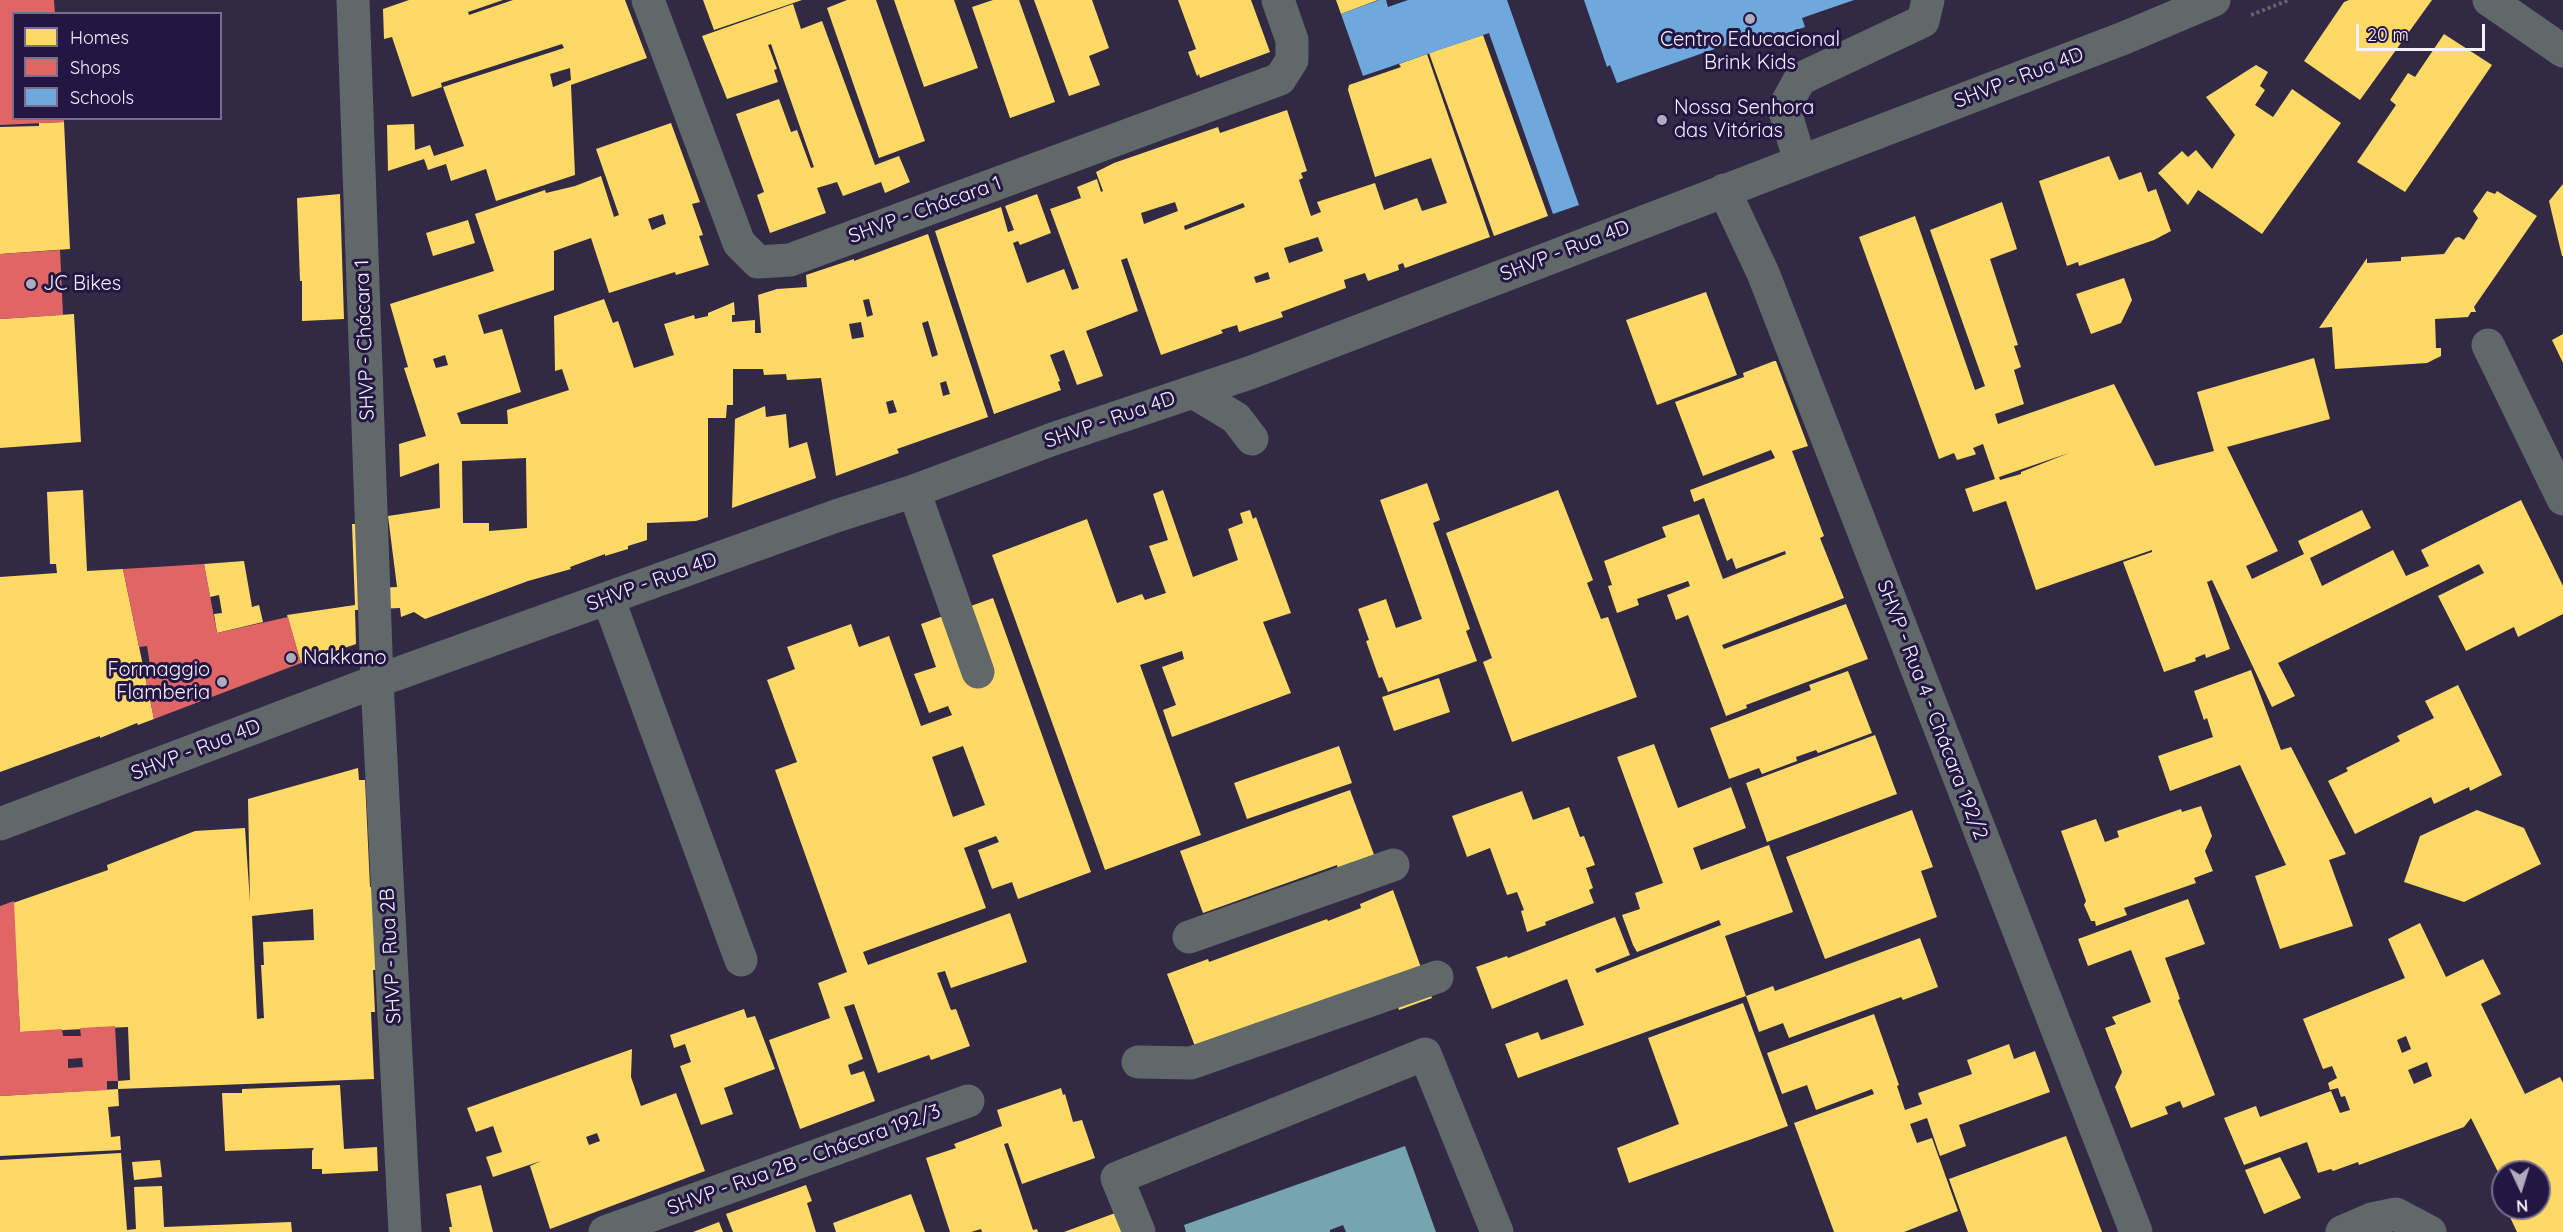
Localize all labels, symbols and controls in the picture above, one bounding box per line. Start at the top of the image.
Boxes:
legend [12,12,222,120]
marker: Centro Educacional Brink Kids [1743,12,1757,26]
scale bar [2359,12,2488,50]
text: 20 m [2367,23,2409,46]
text: Homes [70,26,129,49]
place label: Centro Educacional Brink Kids [1660,28,1840,75]
street label: SHVP - Rua 4D [1951,42,2087,114]
text: Shops [70,56,121,79]
text: Schools [70,86,134,109]
place label: Nossa Senhora das Vitórias [1674,96,1814,143]
marker: Nossa Senhora das Vitórias [1655,113,1669,127]
street label: SHVP - Chácara 1 [845,171,1005,249]
street label: SHVP - Rua 4D [1497,215,1633,287]
street label: SHVP - Chácara 1 [350,259,380,421]
place label: JC Bikes [43,272,121,296]
marker: JC Bikes [24,277,38,291]
street label: SHVP - Rua 4D [1041,386,1179,454]
street label: SHVP - Rua 4D [584,547,720,617]
street label: SHVP - Rua 4 - Chácara 192/2 [1871,577,1993,843]
place label: Nakkano [303,646,387,670]
marker: Nakkano [284,651,298,665]
place label: Formaggio Flamberia [108,658,210,705]
marker: Formaggio Flamberia [215,675,229,689]
street label: SHVP - Rua 4D [128,714,264,786]
street label: SHVP - Rua 2B [375,888,407,1024]
street label: SHVP - Rua 2B - Chácara 192/3 [664,1099,944,1221]
north arrow [2491,1160,2551,1220]
text: N [2516,1196,2529,1216]

